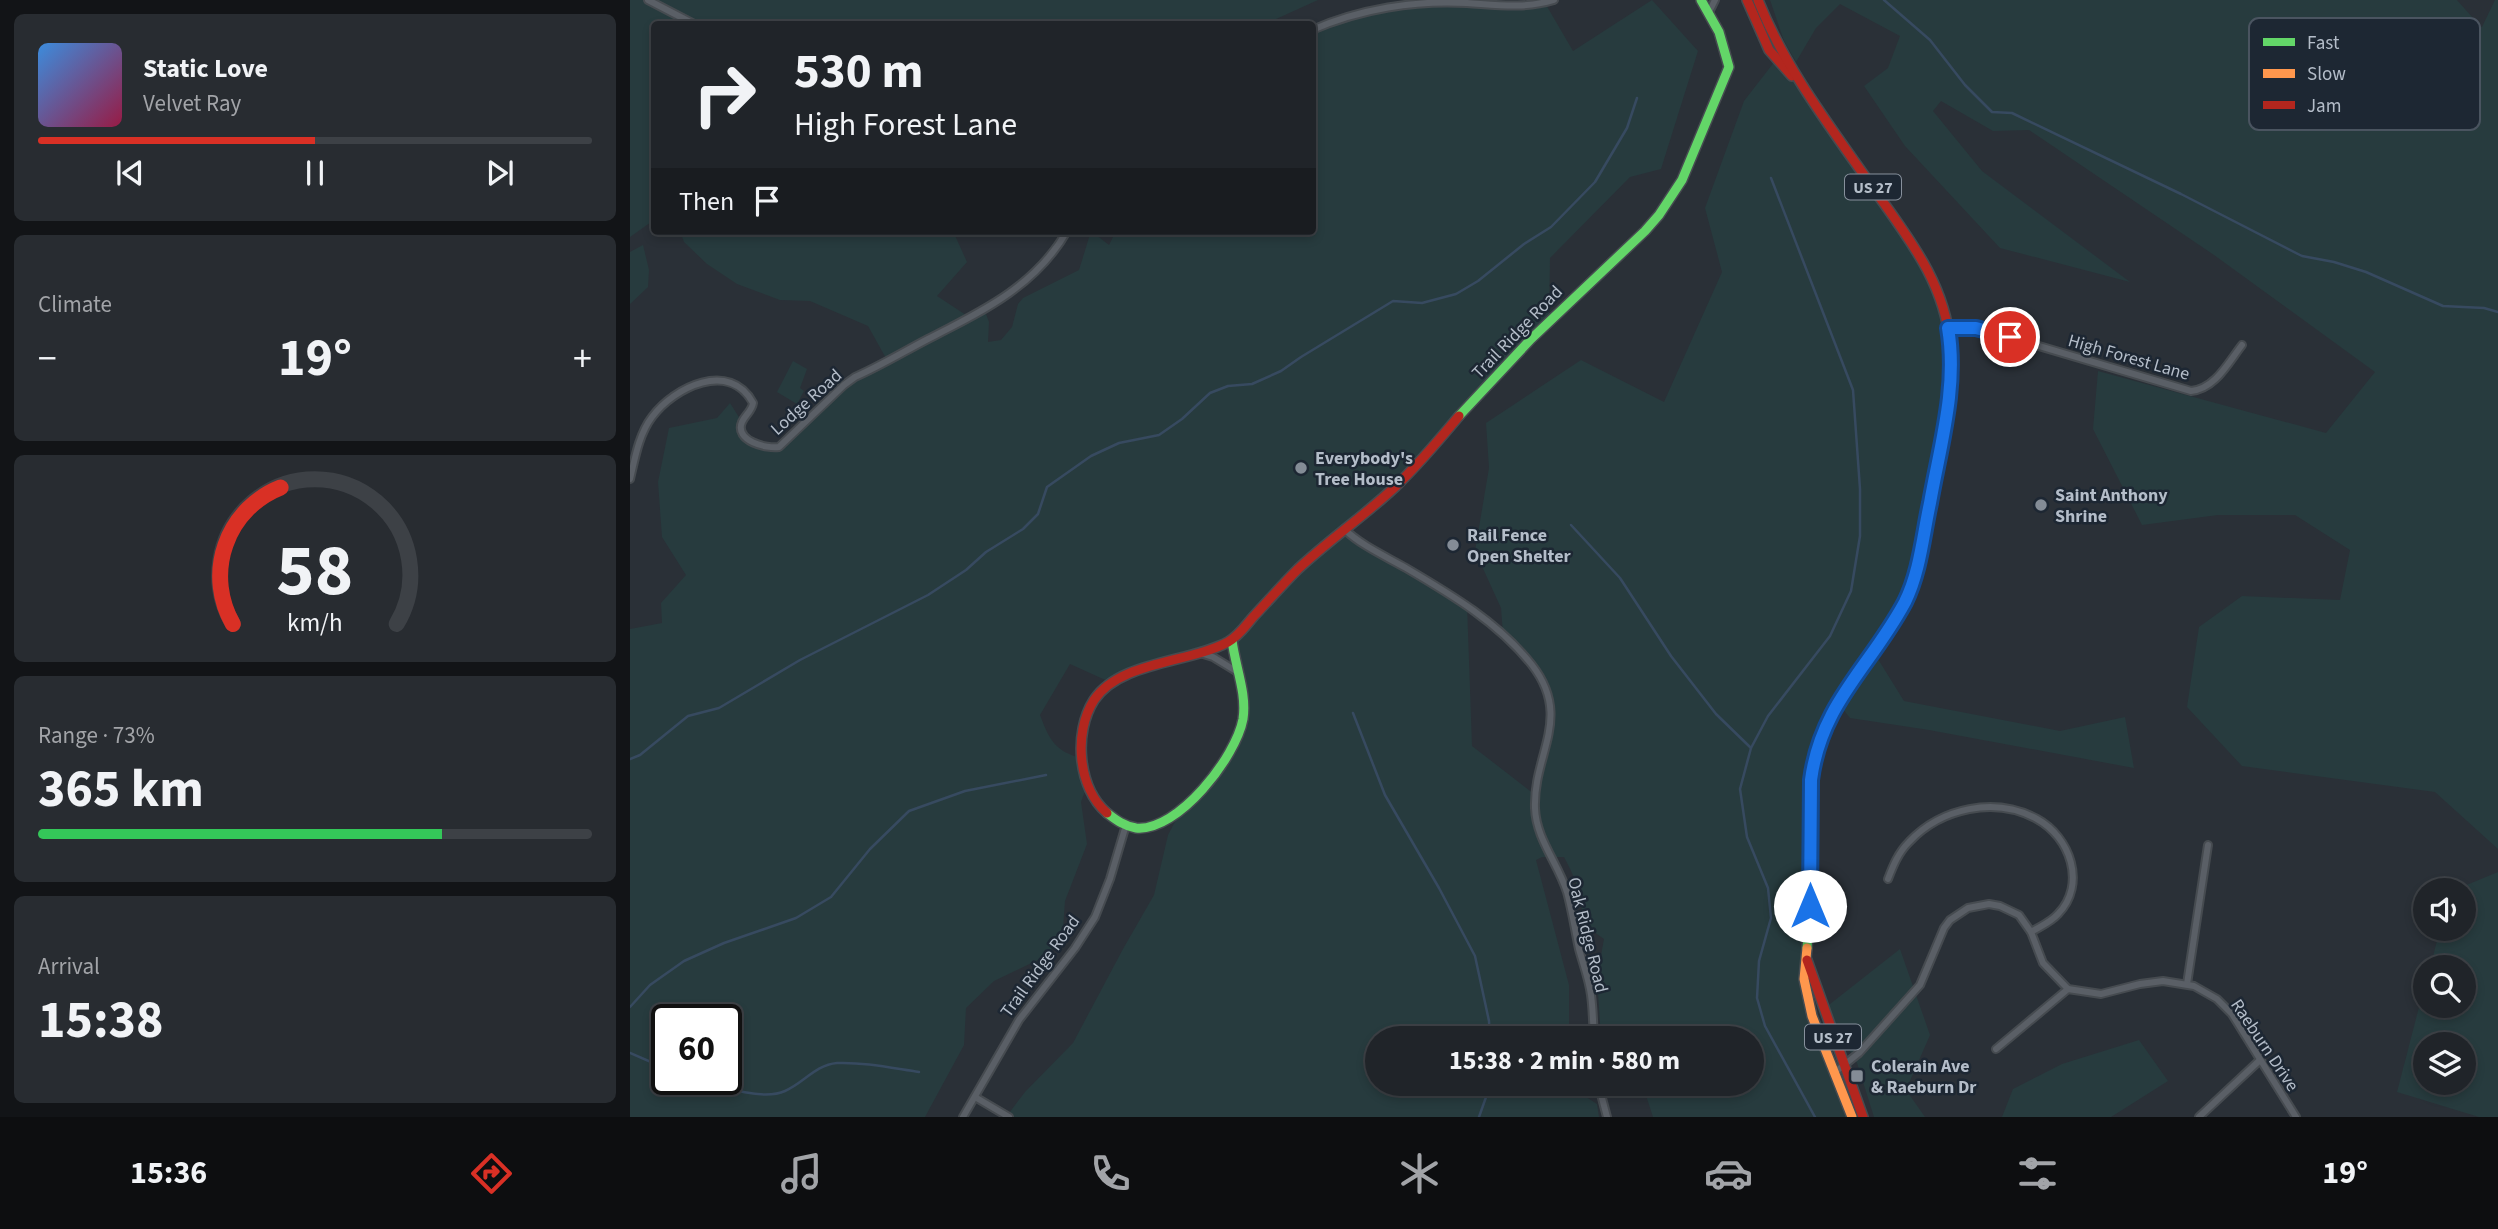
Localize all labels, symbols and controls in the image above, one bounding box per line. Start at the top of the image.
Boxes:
legend [2249,18,2480,130]
text: Fast [2307,30,2340,57]
text: 530 m [794,37,923,107]
icon: right [679,49,770,140]
text: Static Love [143,50,268,87]
text: Slow [2307,61,2346,88]
text: Velvet Ray [143,87,241,120]
text: Jam [2307,93,2341,120]
text: High Forest Lane [794,102,1017,148]
icon: previous [111,154,149,192]
icon: pause [296,154,334,192]
icon: next [481,154,519,192]
road number: US 27 [1845,174,1901,200]
icon: arrive [748,182,786,220]
text: Then [679,183,734,220]
street label: Trail Ridge Road [1466,280,1568,385]
text: Climate [38,288,112,321]
pin [1980,307,2040,367]
icon: arrive [1991,318,2029,356]
text: 19° [278,322,352,396]
street label: High Forest Lane [2065,328,2193,387]
text: − [38,332,57,386]
text: + [573,332,592,386]
street label: Lodge Road [765,364,848,441]
place label: Everybody's Tree House [1315,446,1413,492]
marker: Everybody's Tree House [1293,460,1309,476]
place label: Saint Anthony Shrine [2055,483,2168,529]
marker: Saint Anthony Shrine [2033,497,2049,513]
text: 58 [277,520,353,624]
place label: Rail Fence Open Shelter [1467,523,1571,569]
marker: Rail Fence Open Shelter [1445,537,1461,553]
text: km/h [287,605,343,641]
text: Range · 73% [38,719,155,752]
text: 365 km [38,753,204,827]
position arrow [1773,869,1847,943]
street label: Oak Ridge Road [1561,875,1614,995]
map controls [2413,878,2476,1095]
button: sound [2413,878,2476,941]
street label: Trail Ridge Road [995,910,1086,1023]
text: Arrival [38,950,100,983]
button: search [2413,955,2476,1018]
text: 15:38 [38,984,163,1058]
street label: Raeburn Drive [2224,994,2305,1097]
speed limit sign: 60 [651,1004,742,1095]
road number: US 27 [1805,1024,1861,1050]
button: layers [2413,1032,2476,1095]
text: 15:38 · 2 min · 580 m [1449,1042,1680,1079]
place label: Colerain Ave & Raeburn Dr [1871,1054,1977,1100]
marker: Colerain Ave & Raeburn Dr [1849,1068,1865,1084]
icon: directions [467,1149,516,1198]
icon: music [777,1149,826,1198]
icon: phone [1086,1149,1135,1198]
icon: climate [1395,1149,1444,1198]
icon: car [1704,1149,1753,1198]
icon: filters [2013,1149,2062,1198]
text: 15:36 [130,1150,207,1196]
text: 19° [2322,1150,2368,1196]

